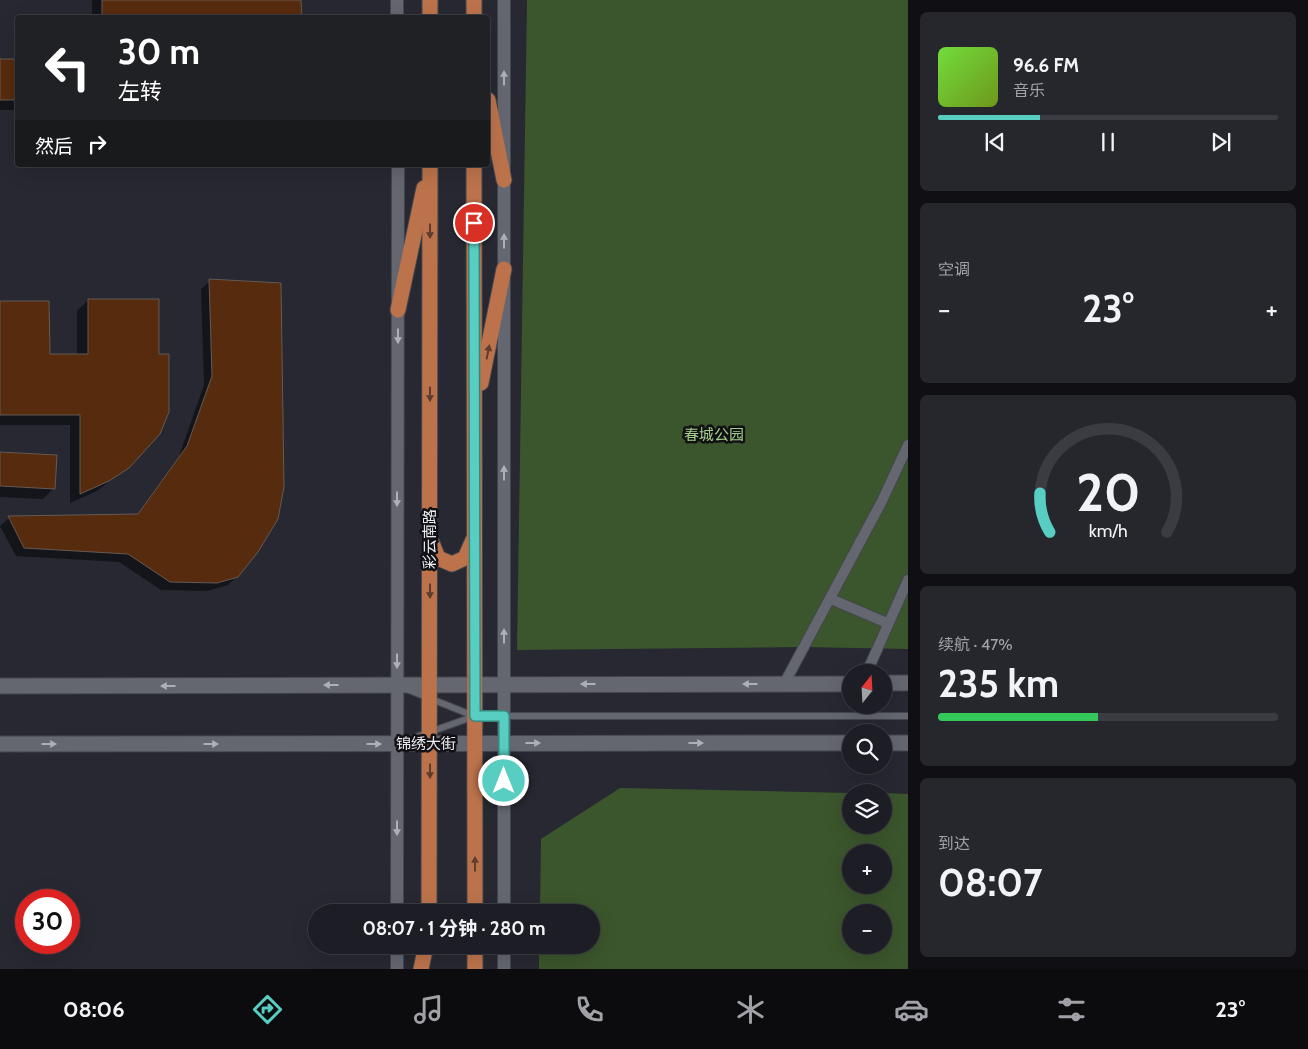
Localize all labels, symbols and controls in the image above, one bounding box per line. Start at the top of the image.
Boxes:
text: 30 m [118,30,200,73]
icon: left [35,35,100,100]
text: 96.6 FM [1013,54,1079,77]
one-way arrow [500,70,508,86]
text: 左转 [118,78,162,105]
text: 音乐 [1013,81,1045,100]
icon: previous [981,128,1009,156]
icon: pause [1094,128,1122,156]
icon: next [1207,128,1235,156]
icon: right [83,130,111,158]
text: 然后 [35,135,73,158]
pin [453,202,495,244]
icon: arrive [460,209,488,237]
one-way arrow [426,223,434,239]
one-way arrow [500,233,508,249]
text: 空调 [938,260,970,279]
text: 23° [1082,285,1134,332]
text: − [938,292,950,326]
text: + [1266,292,1278,326]
one-way arrow [394,328,402,344]
one-way arrow [484,343,492,359]
one-way arrow [426,386,434,402]
park label: 春城公园 [684,426,744,444]
text: 20 [1076,461,1140,524]
one-way arrow [500,465,508,481]
one-way arrow [393,491,401,507]
street label: 彩云南路 [421,509,439,569]
text: km/h [1088,520,1128,541]
one-way arrow [426,583,434,599]
one-way arrow [500,628,508,644]
text: 续航 · 47% [938,635,1013,654]
one-way arrow [393,653,401,669]
text: 235 km [938,660,1059,707]
north arrow [842,664,892,714]
map controls [842,664,892,954]
one-way arrow [579,680,595,688]
one-way arrow [742,680,758,688]
one-way arrow [323,681,339,689]
one-way arrow [160,682,176,690]
button: search [842,724,892,774]
street label: 锦绣大街 [396,735,456,753]
one-way arrow [526,739,542,747]
one-way arrow [688,739,704,747]
one-way arrow [41,740,57,748]
one-way arrow [203,740,219,748]
one-way arrow [366,740,382,748]
position arrow [477,754,529,806]
one-way arrow [426,763,434,779]
button: layers [842,784,892,834]
one-way arrow [393,820,401,836]
text: 到达 [938,834,970,853]
button: + [842,844,892,894]
one-way arrow [471,856,479,872]
text: 08:07 [938,859,1042,906]
speed limit sign: 30 [15,889,80,954]
button: − [842,904,892,954]
text: 08:07 · 1 分钟 · 280 m [362,917,546,940]
icon: directions [250,992,285,1027]
icon: music [411,992,446,1027]
icon: phone [572,992,607,1027]
icon: climate [733,992,768,1027]
icon: car [894,992,929,1027]
icon: filters [1054,992,1089,1027]
text: 08:06 [63,996,125,1023]
text: 23° [1215,996,1245,1023]

